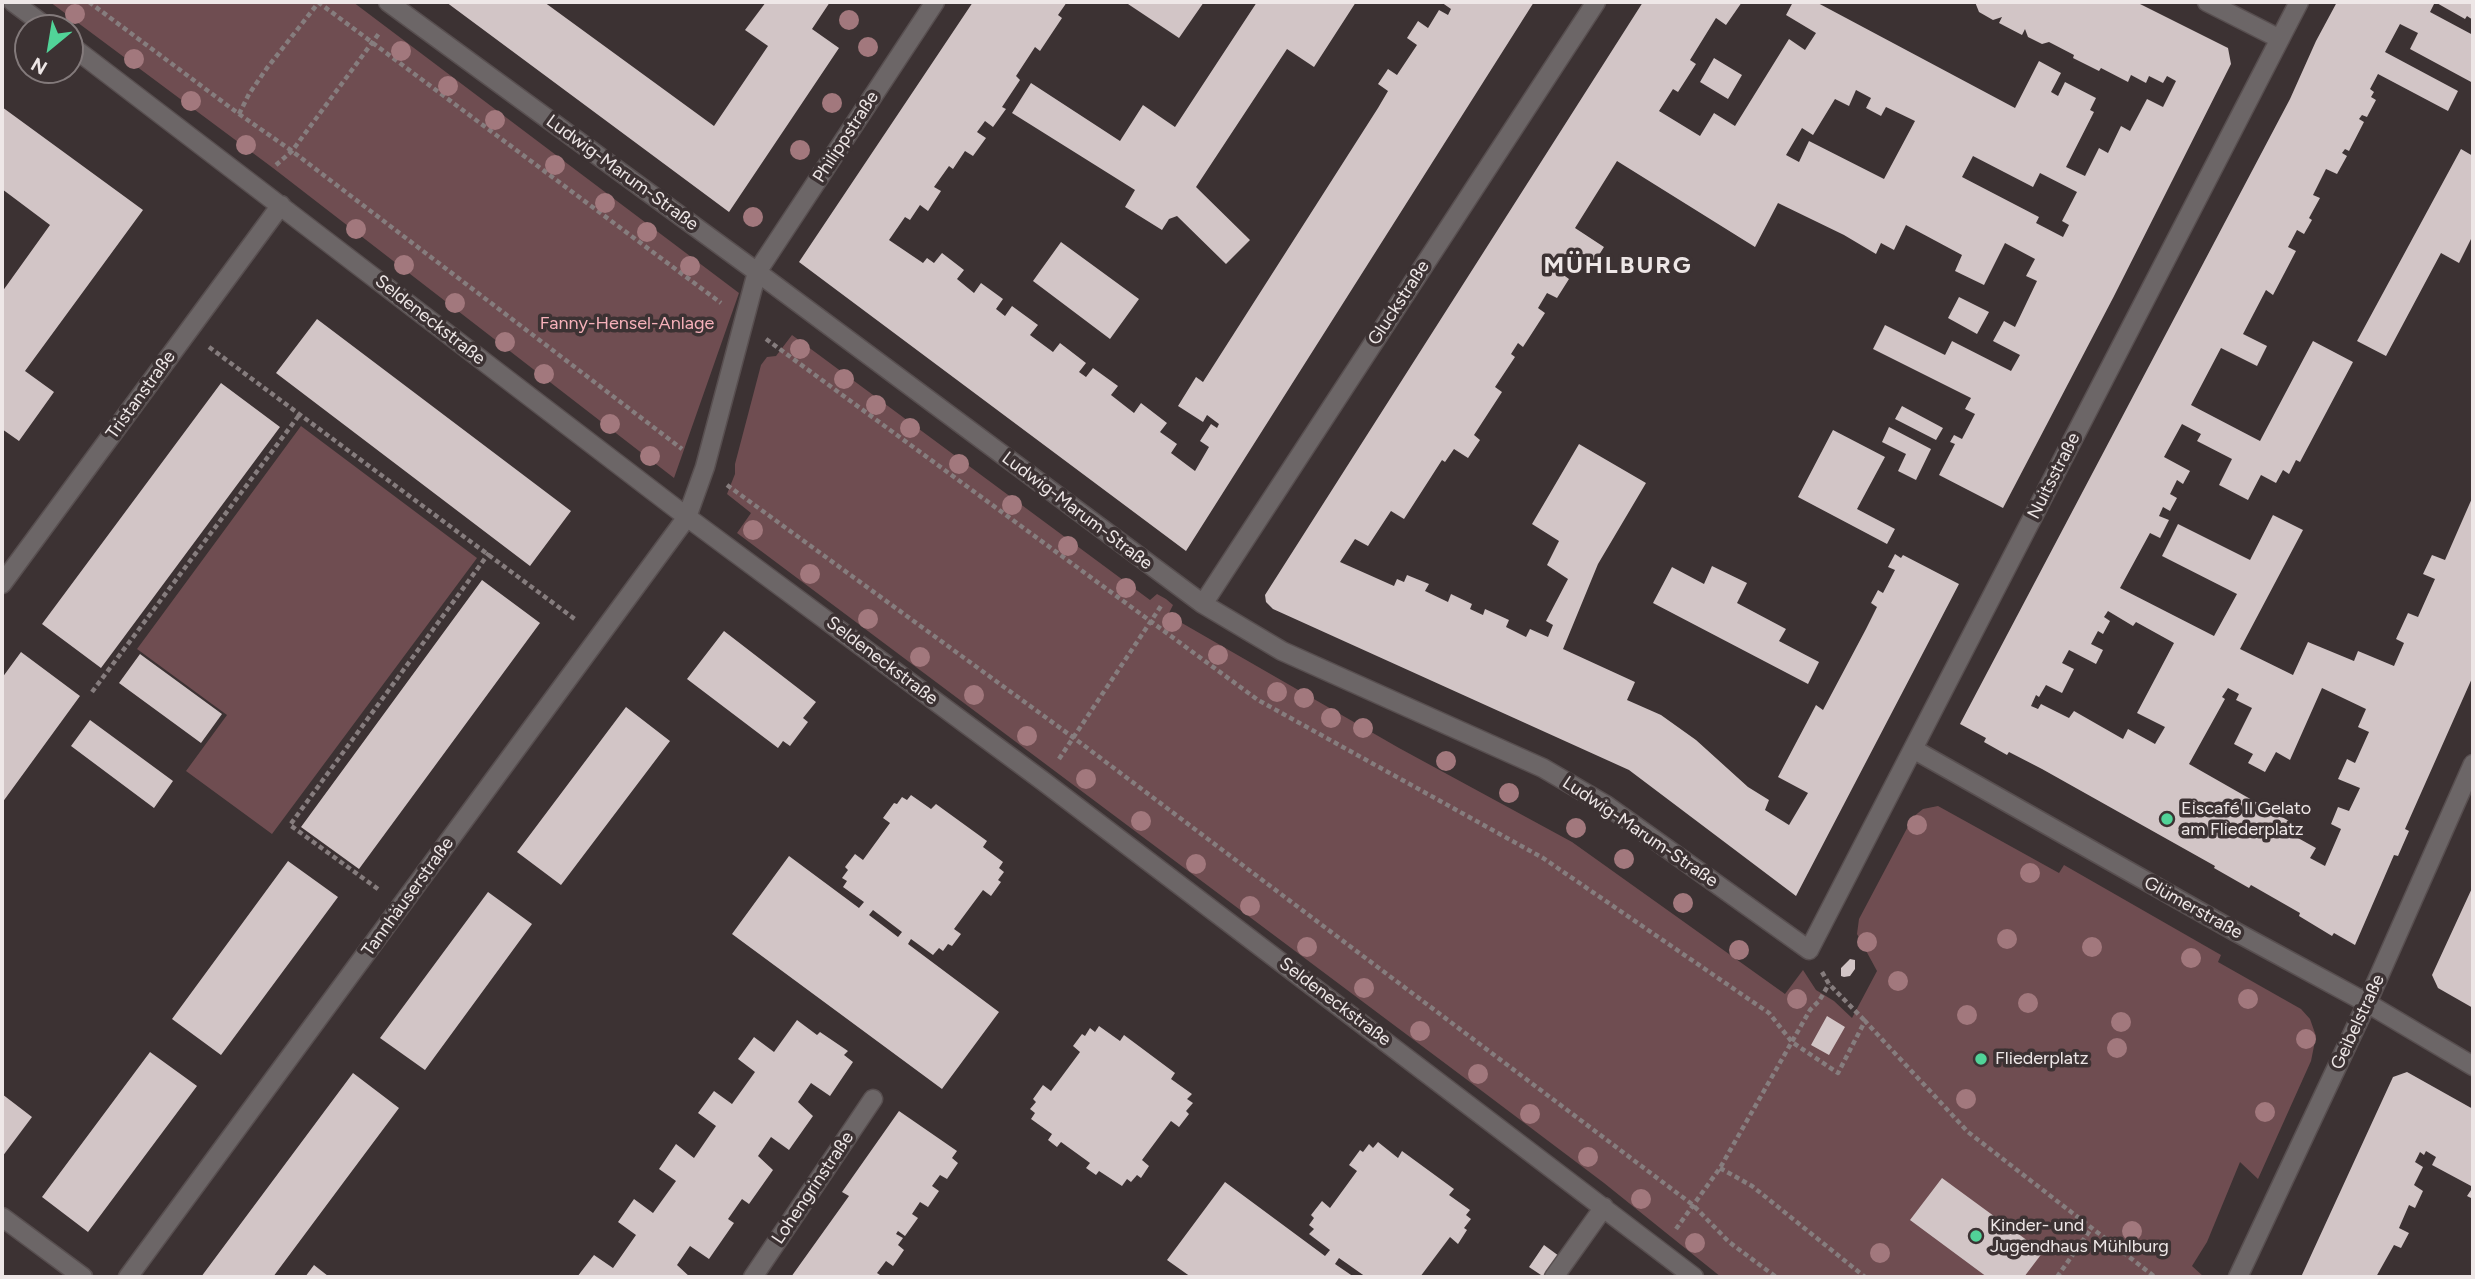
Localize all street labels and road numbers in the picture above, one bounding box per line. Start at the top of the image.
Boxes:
street label: Philippstraße [808,87,884,187]
street label: Ludwig-Marum-Straße [542,111,702,235]
street label: Gluckstraße [1364,257,1434,349]
street label: Seldeneckstraße [371,270,489,370]
street label: Tristanstraße [102,347,180,443]
street label: Nuitsstraße [2023,429,2085,523]
street label: Ludwig-Marum-Straße [998,447,1156,575]
street label: Seldeneckstraße [822,612,942,710]
street label: Ludwig-Marum-Straße [1558,772,1722,892]
street label: Tannhäuserstraße [358,833,458,961]
street label: Glümerstraße [2140,872,2246,944]
street label: Seldeneckstraße [1275,953,1395,1051]
street label: Geibelstraße [2327,971,2389,1073]
street label: Lohengrinstraße [767,1128,859,1248]

